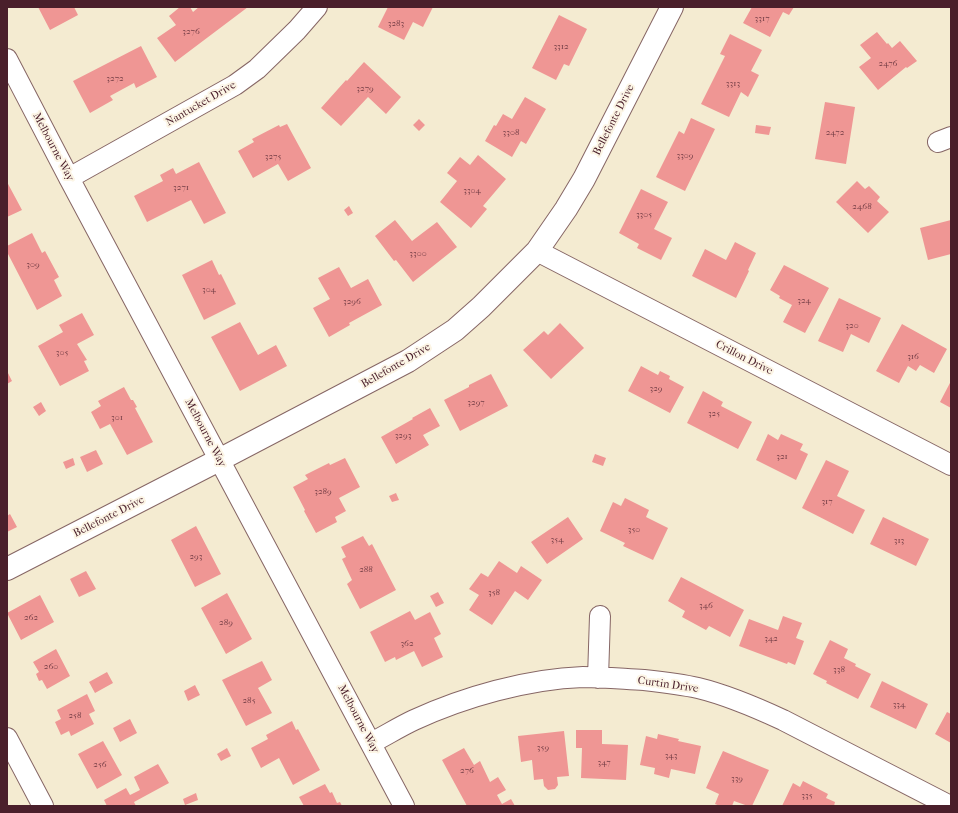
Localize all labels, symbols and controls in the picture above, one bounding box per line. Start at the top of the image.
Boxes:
house number: 3317 [755,14,769,24]
house number: 3283 [388,19,404,29]
house number: 3276 [182,27,200,37]
house number: 3312 [553,42,569,52]
house number: 2476 [879,59,897,69]
house number: 3272 [106,74,124,84]
street label: Nantucket Drive [164,79,238,129]
house number: 3313 [726,79,740,89]
street label: Bellefonte Drive [590,82,638,158]
house number: 3279 [356,84,374,94]
street label: Melbourne Way [29,111,77,183]
house number: 3308 [503,128,519,138]
house number: 2472 [826,128,844,138]
house number: 3309 [676,151,694,161]
house number: 3275 [265,152,281,162]
house number: 3271 [173,183,189,193]
house number: 3304 [463,186,481,196]
house number: 2468 [852,202,872,212]
house number: 3305 [636,210,652,220]
house number: 3300 [409,249,427,259]
house number: 309 [26,260,40,270]
house number: 304 [202,285,216,295]
house number: 324 [797,296,811,306]
house number: 3296 [343,297,361,307]
house number: 320 [845,321,859,331]
street label: Crillon Drive [713,338,775,378]
street label: Bellefonte Drive [359,341,433,391]
house number: 305 [56,348,68,358]
house number: 316 [907,352,919,362]
house number: 329 [649,384,663,394]
street label: Melbourne Way [181,397,229,469]
house number: 3297 [467,398,485,408]
house number: 325 [708,409,720,419]
house number: 301 [111,413,123,423]
house number: 3293 [395,431,411,441]
house number: 321 [776,452,788,462]
house number: 3289 [314,487,332,497]
street label: Bellefonte Drive [71,493,147,541]
house number: 317 [821,497,833,507]
house number: 350 [628,525,640,535]
house number: 354 [551,535,563,545]
house number: 313 [894,536,904,546]
house number: 293 [189,552,203,562]
house number: 288 [359,565,373,575]
house number: 358 [488,588,500,598]
house number: 346 [699,601,713,611]
house number: 262 [24,613,38,623]
house number: 289 [219,618,233,628]
house number: 342 [764,634,778,644]
house number: 362 [400,639,414,649]
house number: 260 [44,662,58,672]
house number: 338 [833,665,845,675]
street label: Curtin Drive [637,674,699,696]
street label: Melbourne Way [334,683,382,755]
house number: 285 [242,696,256,706]
house number: 334 [893,700,905,710]
house number: 258 [68,711,82,721]
house number: 359 [537,743,549,753]
house number: 343 [665,751,677,761]
house number: 347 [597,758,611,768]
house number: 256 [93,760,107,770]
house number: 276 [460,766,474,776]
house number: 339 [731,774,743,784]
house number: 335 [801,791,813,801]

